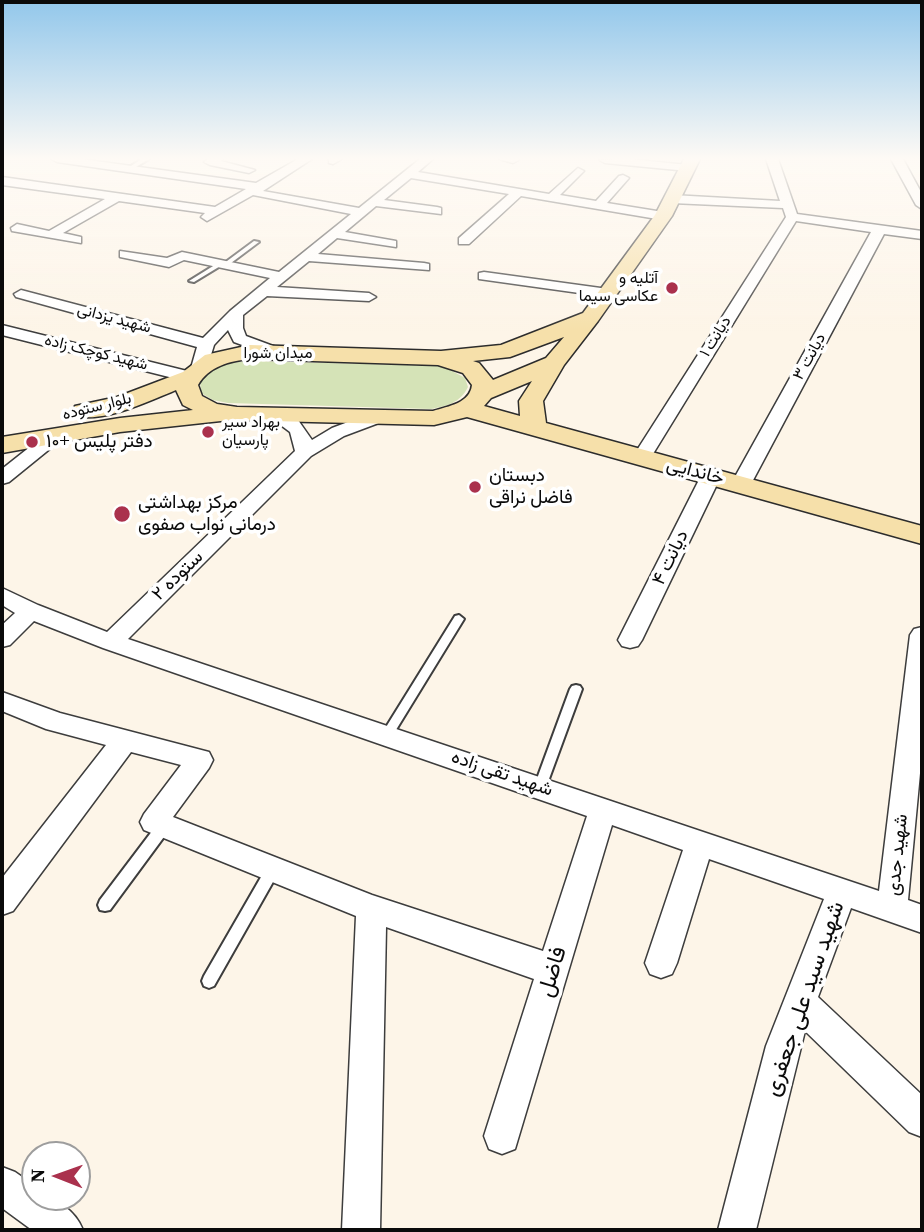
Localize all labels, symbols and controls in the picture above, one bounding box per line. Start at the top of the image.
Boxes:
place label: آتلیه و عکاسی سیما [579,269,658,307]
marker: آتلیه و عکاسی سیما [664,280,680,296]
street label: شهید یزدانی [75,300,153,338]
street label: دیانت ۱ [696,313,736,361]
street label: دیانت ۳ [789,330,831,384]
street label: شهید کوچک زاده [42,331,150,375]
street label: میدان شورا [244,344,312,364]
street label: بلوار ستوده [61,389,133,425]
place label: بهراد سیر پارسیان [222,413,280,451]
marker: بهراد سیر پارسیان [200,424,216,440]
place label: دفتر پلیس +۱۰ [46,431,153,453]
marker: دفتر پلیس +۱۰ [24,434,40,450]
street label: خاندایی [664,453,726,491]
place label: دبستان فاضل نراقی [489,465,573,509]
marker: دبستان فاضل نراقی [467,479,483,495]
place label: مرکز بهداشتی درمانی نواب صفوی [138,492,276,536]
marker: مرکز بهداشتی درمانی نواب صفوی [112,504,132,524]
street label: دیانت ۴ [648,527,694,589]
street label: ستوده ۲ [148,546,208,606]
street label: شهید تقی زاده [448,746,556,802]
street label: شهید جدی [882,813,914,897]
street label: شهید سید علی جعفری [759,898,851,1100]
street label: فاضل [532,943,574,1001]
north arrow [21,1141,91,1211]
text: N [24,1169,50,1183]

